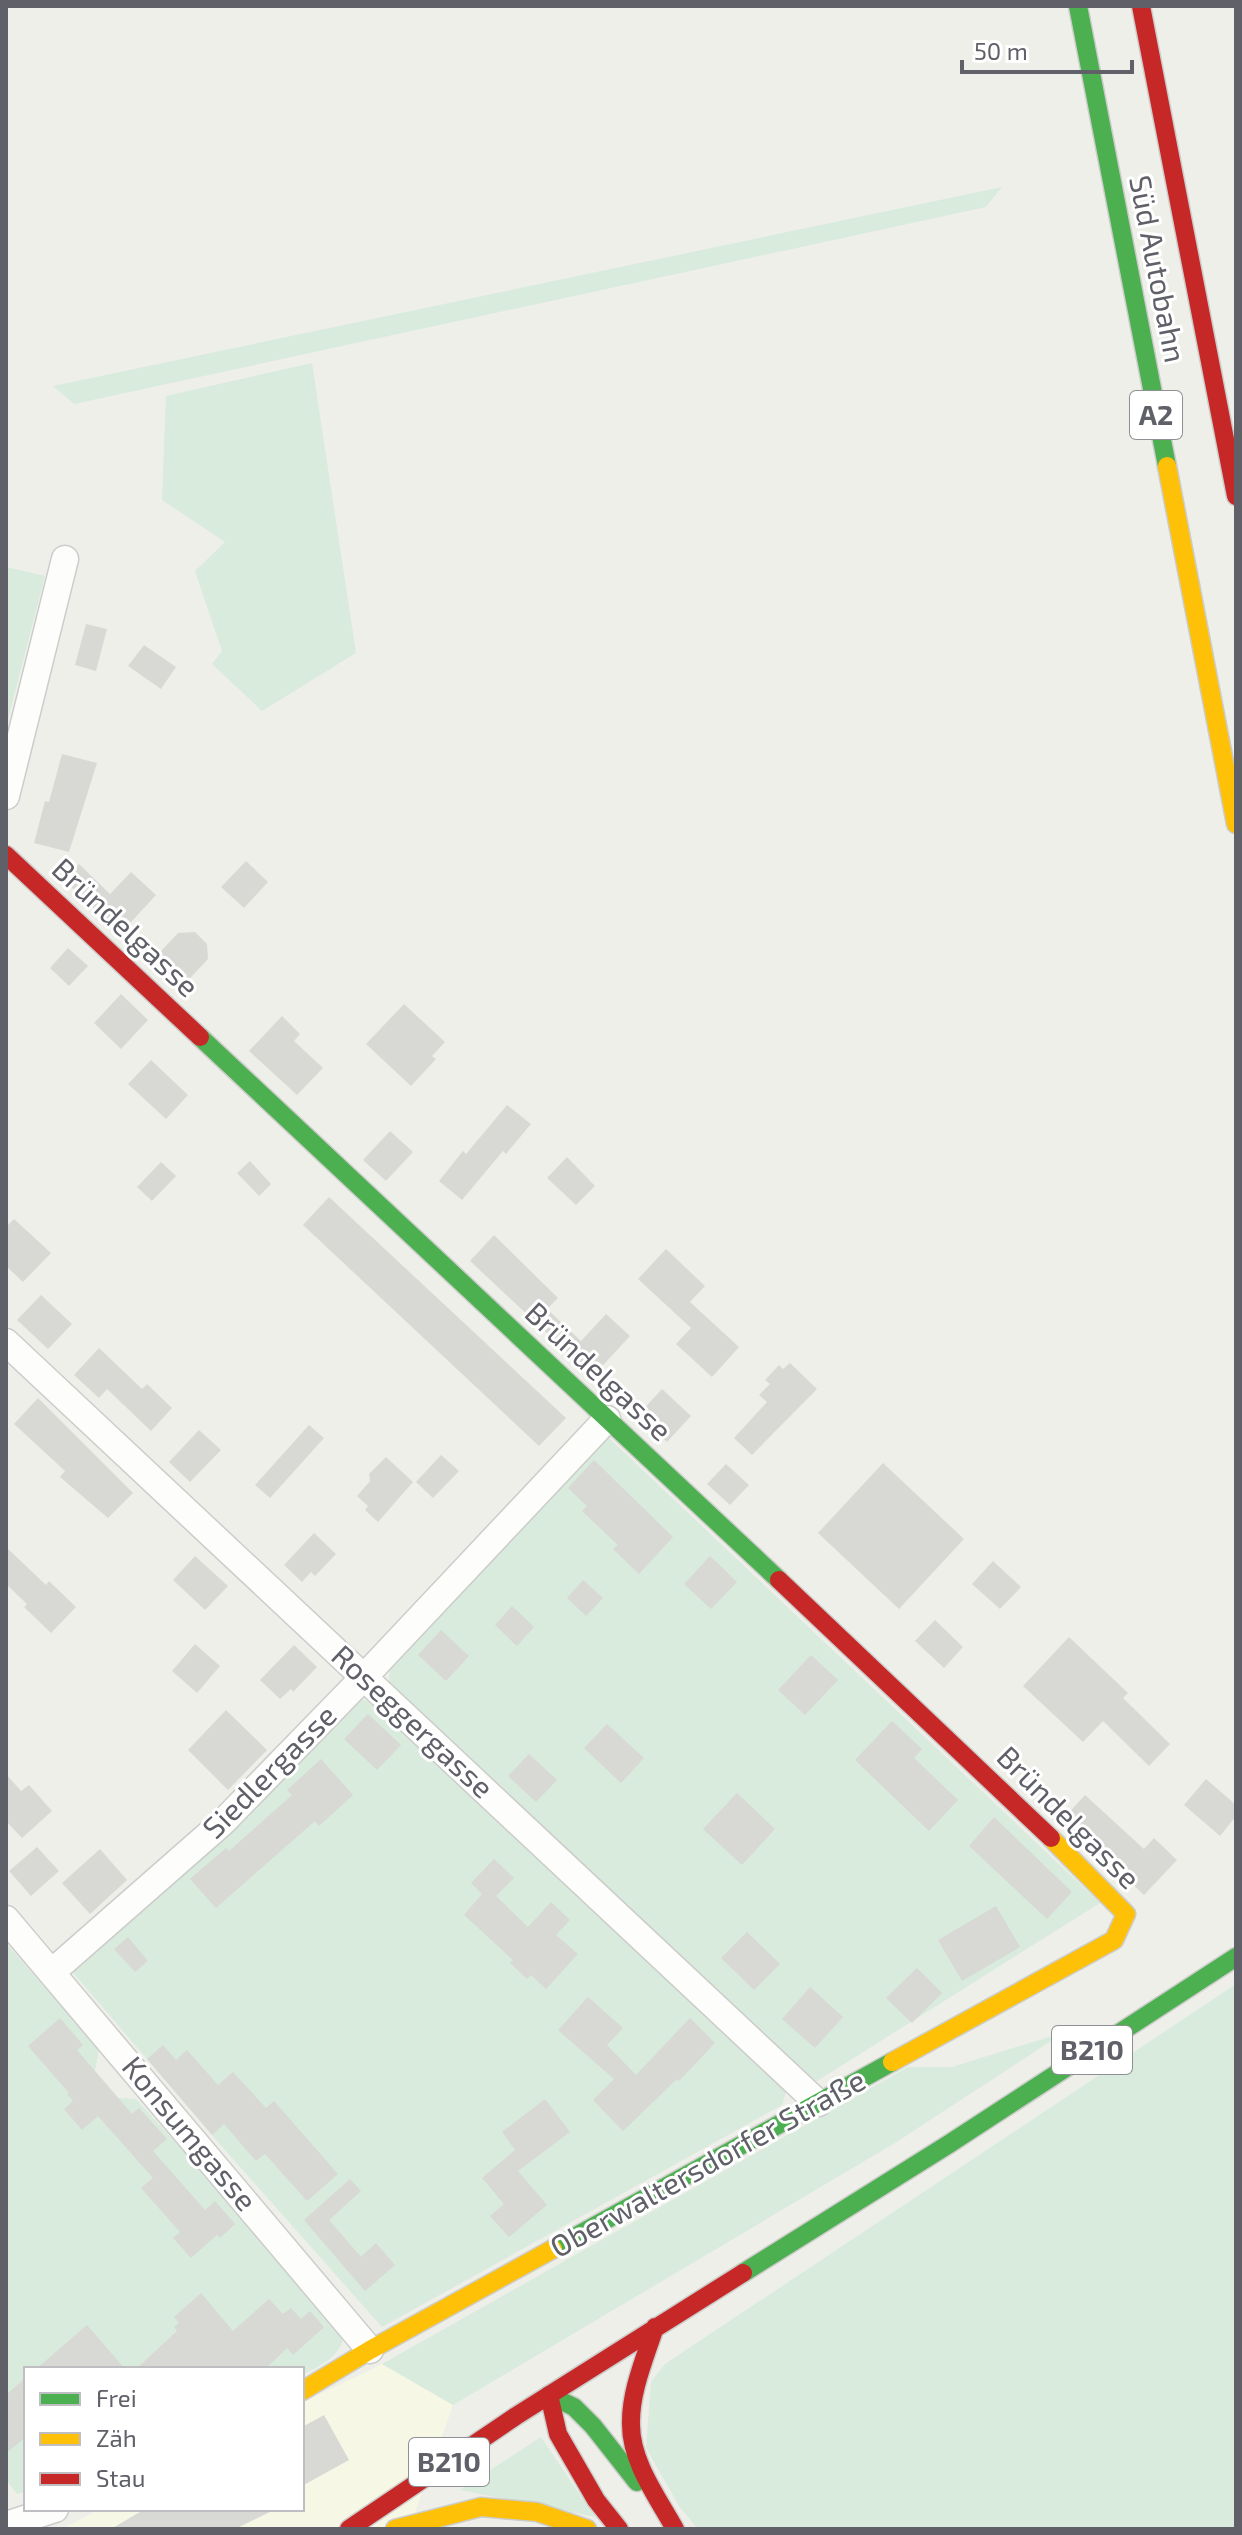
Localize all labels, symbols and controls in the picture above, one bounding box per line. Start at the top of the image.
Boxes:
scale bar [962,24,1132,74]
text: 50 m [974,36,1028,65]
street label: Süd Autobahn [1123,172,1195,365]
road number: A2 [1130,391,1182,439]
street label: Bründelgasse [46,850,207,1003]
street label: Bründelgasse [519,1294,680,1447]
street label: Roseggergasse [325,1637,502,1805]
street label: Siedlergasse [194,1696,343,1845]
street label: Bründelgasse [991,1738,1148,1895]
road number: B210 [1052,2026,1132,2074]
street label: Konsumgasse [116,2048,265,2217]
street label: Oberwaltersdorfer Straße [543,2061,871,2264]
legend [24,2367,304,2511]
text: Frei [96,2383,137,2412]
text: Zäh [96,2423,137,2452]
road number: B210 [409,2438,489,2486]
text: Stau [96,2463,145,2492]

